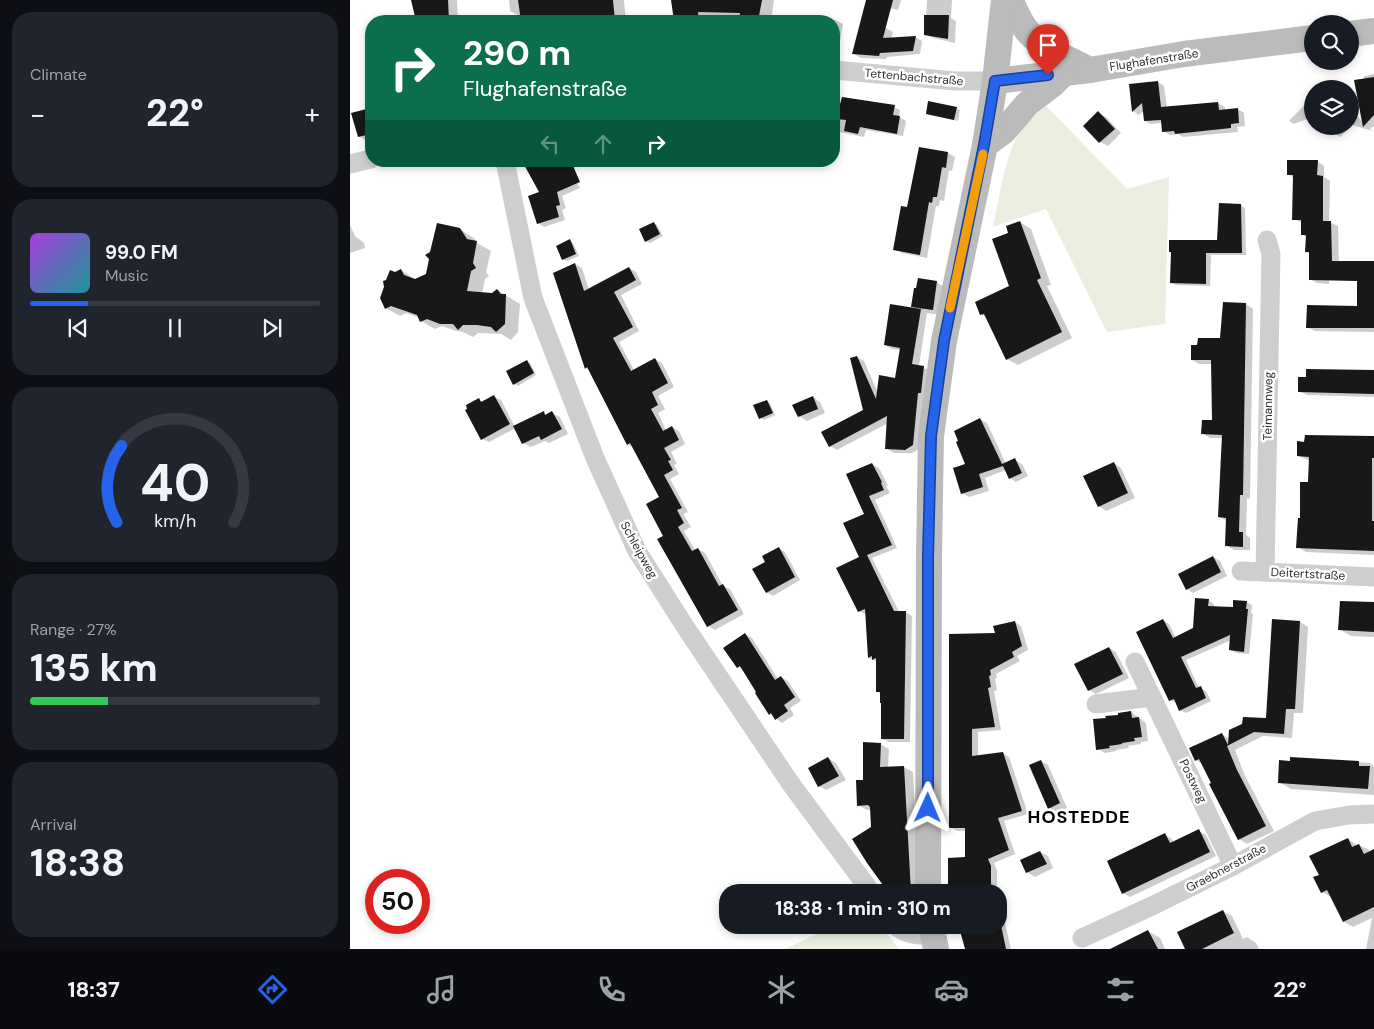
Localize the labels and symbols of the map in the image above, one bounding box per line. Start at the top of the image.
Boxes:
pin [1027,24,1069,75]
street label: Flughafenstraße [1108,45,1200,75]
street label: Tettenbachstraße [864,65,964,89]
street label: Teimannweg [1259,371,1277,441]
street label: Schleipweg [617,519,661,582]
street label: Deitertstraße [1270,564,1346,584]
street label: Postweg [1176,757,1211,806]
position arrow [901,781,953,833]
district label: HOSTEDDE [1028,805,1130,829]
street label: Graebnerstraße [1183,840,1269,896]
speed limit sign: 50 [365,869,430,934]

